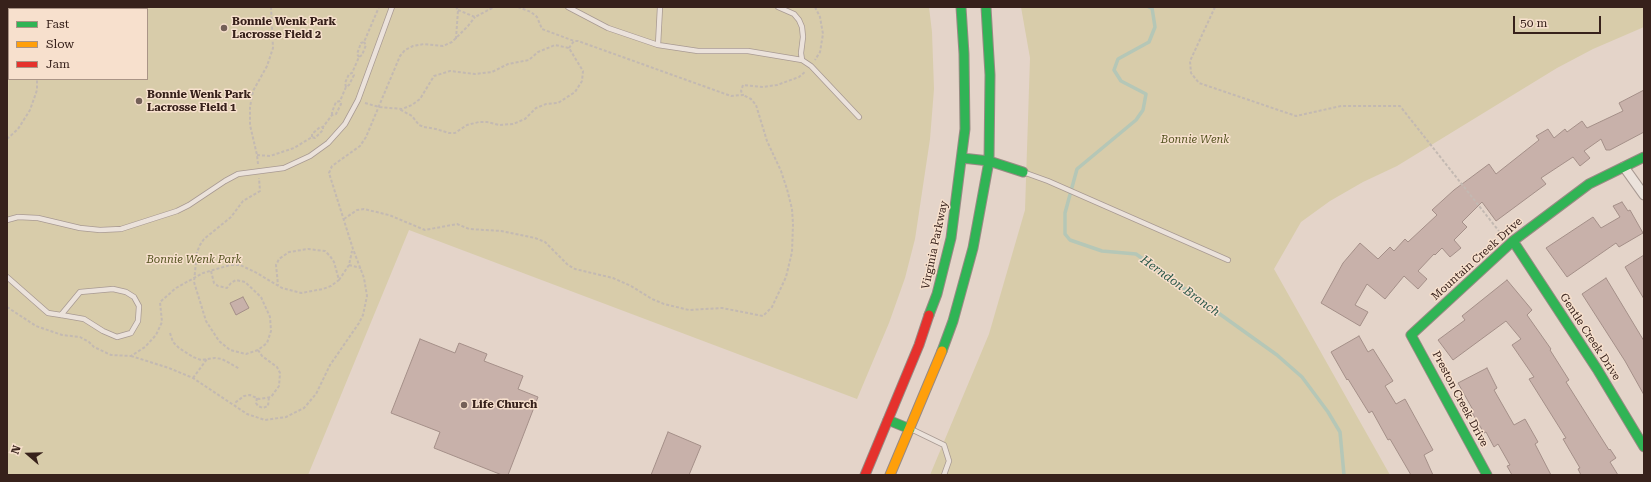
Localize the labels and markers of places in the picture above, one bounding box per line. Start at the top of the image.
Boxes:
place label: Bonnie Wenk Park Lacrosse Field 2 [232,15,336,41]
marker: Bonnie Wenk Park Lacrosse Field 2 [219,23,229,33]
place label: Bonnie Wenk Park Lacrosse Field 1 [147,88,251,114]
marker: Bonnie Wenk Park Lacrosse Field 1 [134,96,144,106]
place label: Life Church [472,398,537,412]
marker: Life Church [459,400,469,410]

